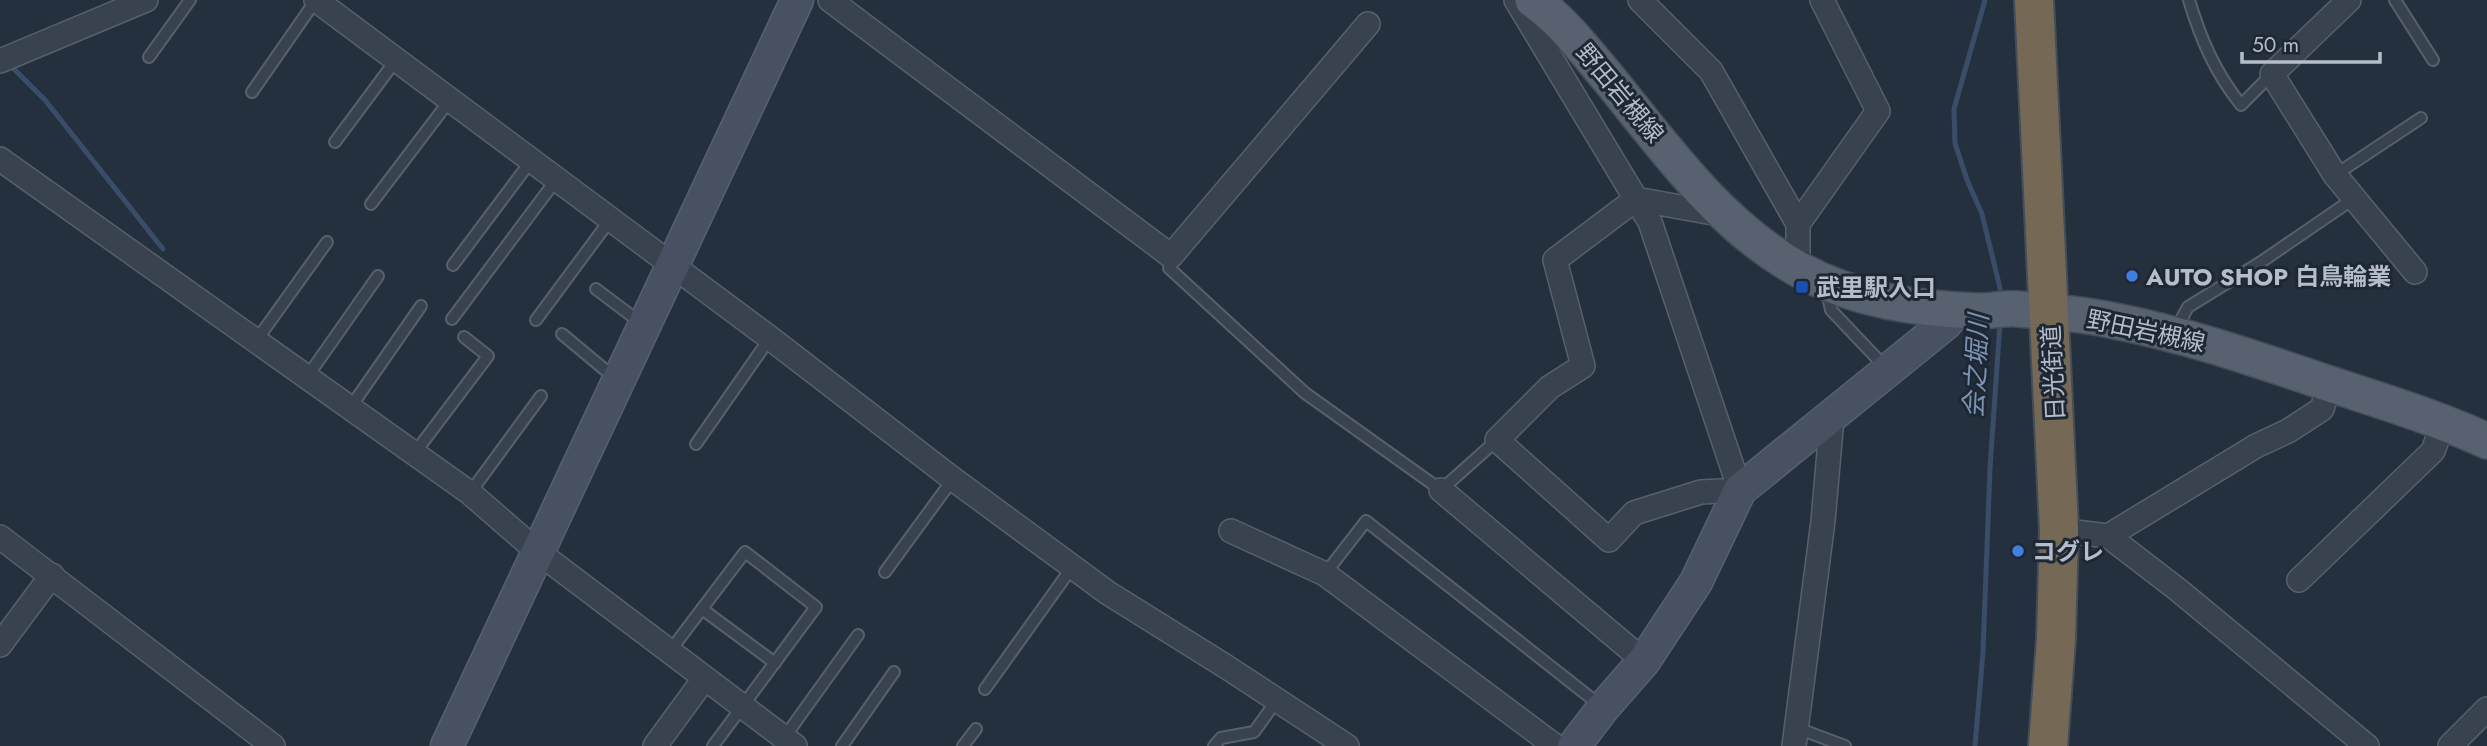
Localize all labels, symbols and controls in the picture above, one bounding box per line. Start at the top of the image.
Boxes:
scale bar [2242,21,2380,65]
text: 50 m [2252,30,2299,60]
street label: 野田岩槻線 [1568,36,1672,150]
place label: AUTO SHOP 白鳥輪業 [2145,259,2391,294]
marker: AUTO SHOP 白鳥輪業 [2124,268,2140,284]
place label: 武里駅入口 [1816,270,1936,305]
marker: 武里駅入口 [1794,279,1810,295]
street label: 野田岩槻線 [2084,301,2208,361]
water label: 会之堀川 [1954,310,1998,419]
street label: 日光街道 [2033,324,2073,422]
place label: コグレ [2032,534,2104,569]
marker: コグレ [2010,543,2026,559]

